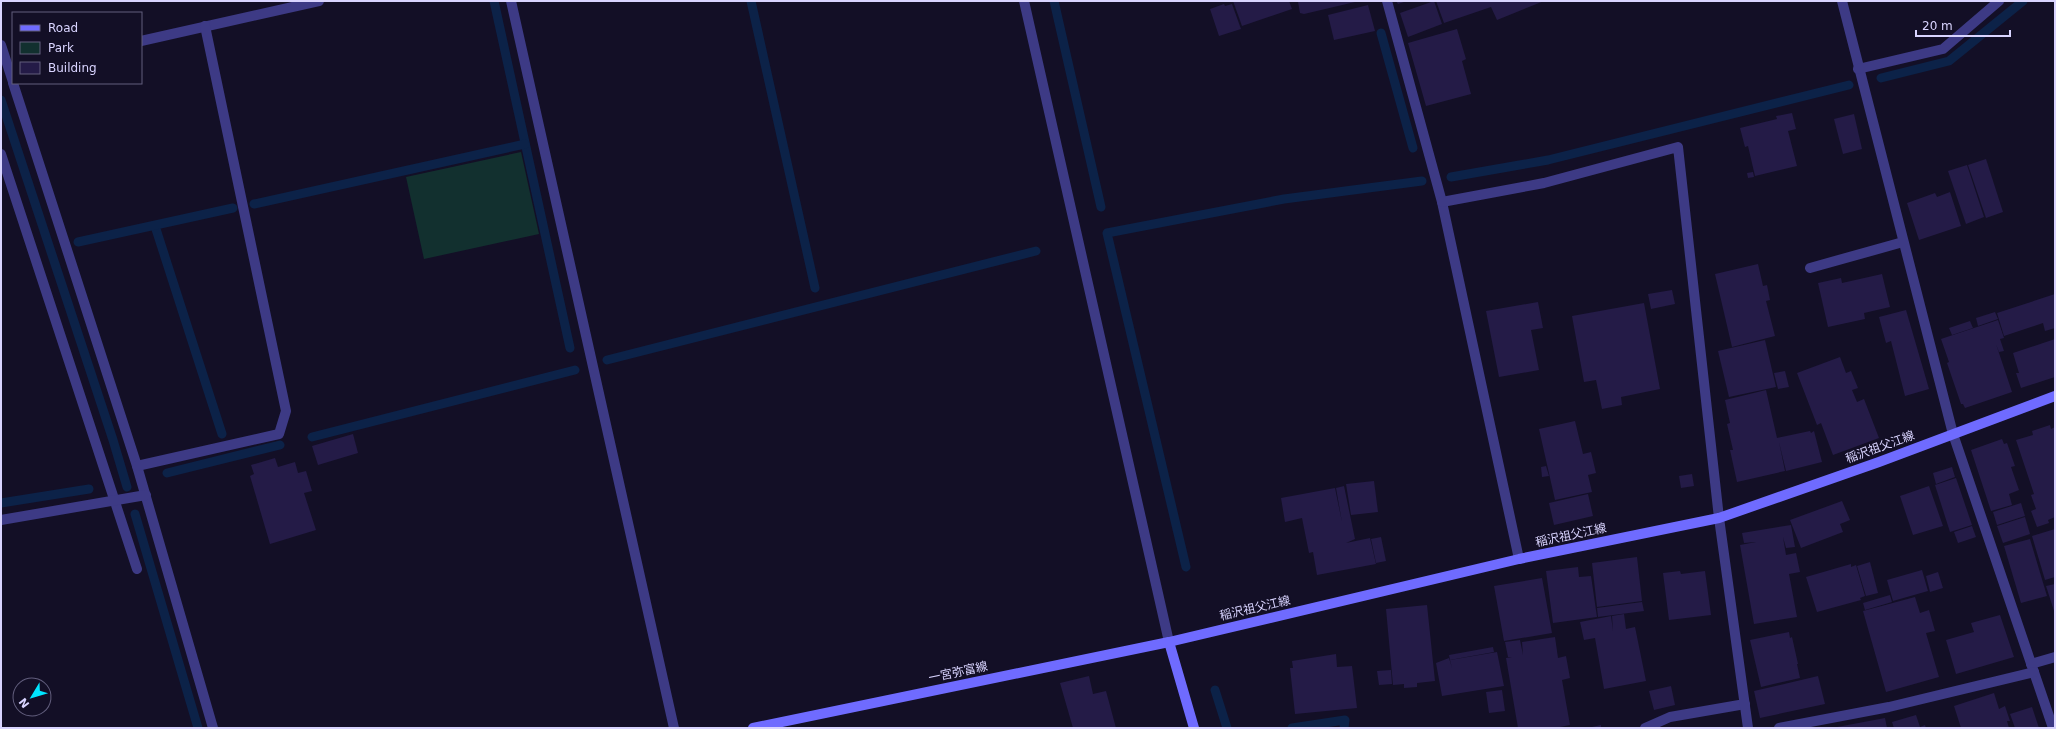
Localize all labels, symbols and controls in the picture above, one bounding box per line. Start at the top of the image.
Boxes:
legend [12,12,142,84]
scale bar [1916,12,2010,38]
text: 20 m [1922,19,1953,33]
text: Road [48,21,78,35]
text: Park [48,41,74,55]
text: Building [48,61,97,75]
street label: 稲沢祖父江線 [1844,428,1916,466]
street label: 稲沢祖父江線 [1534,521,1608,549]
street label: 稲沢祖父江線 [1218,593,1292,623]
street label: 一宮弥富線 [927,659,989,685]
north arrow [12,677,52,717]
text: N [17,695,32,710]

